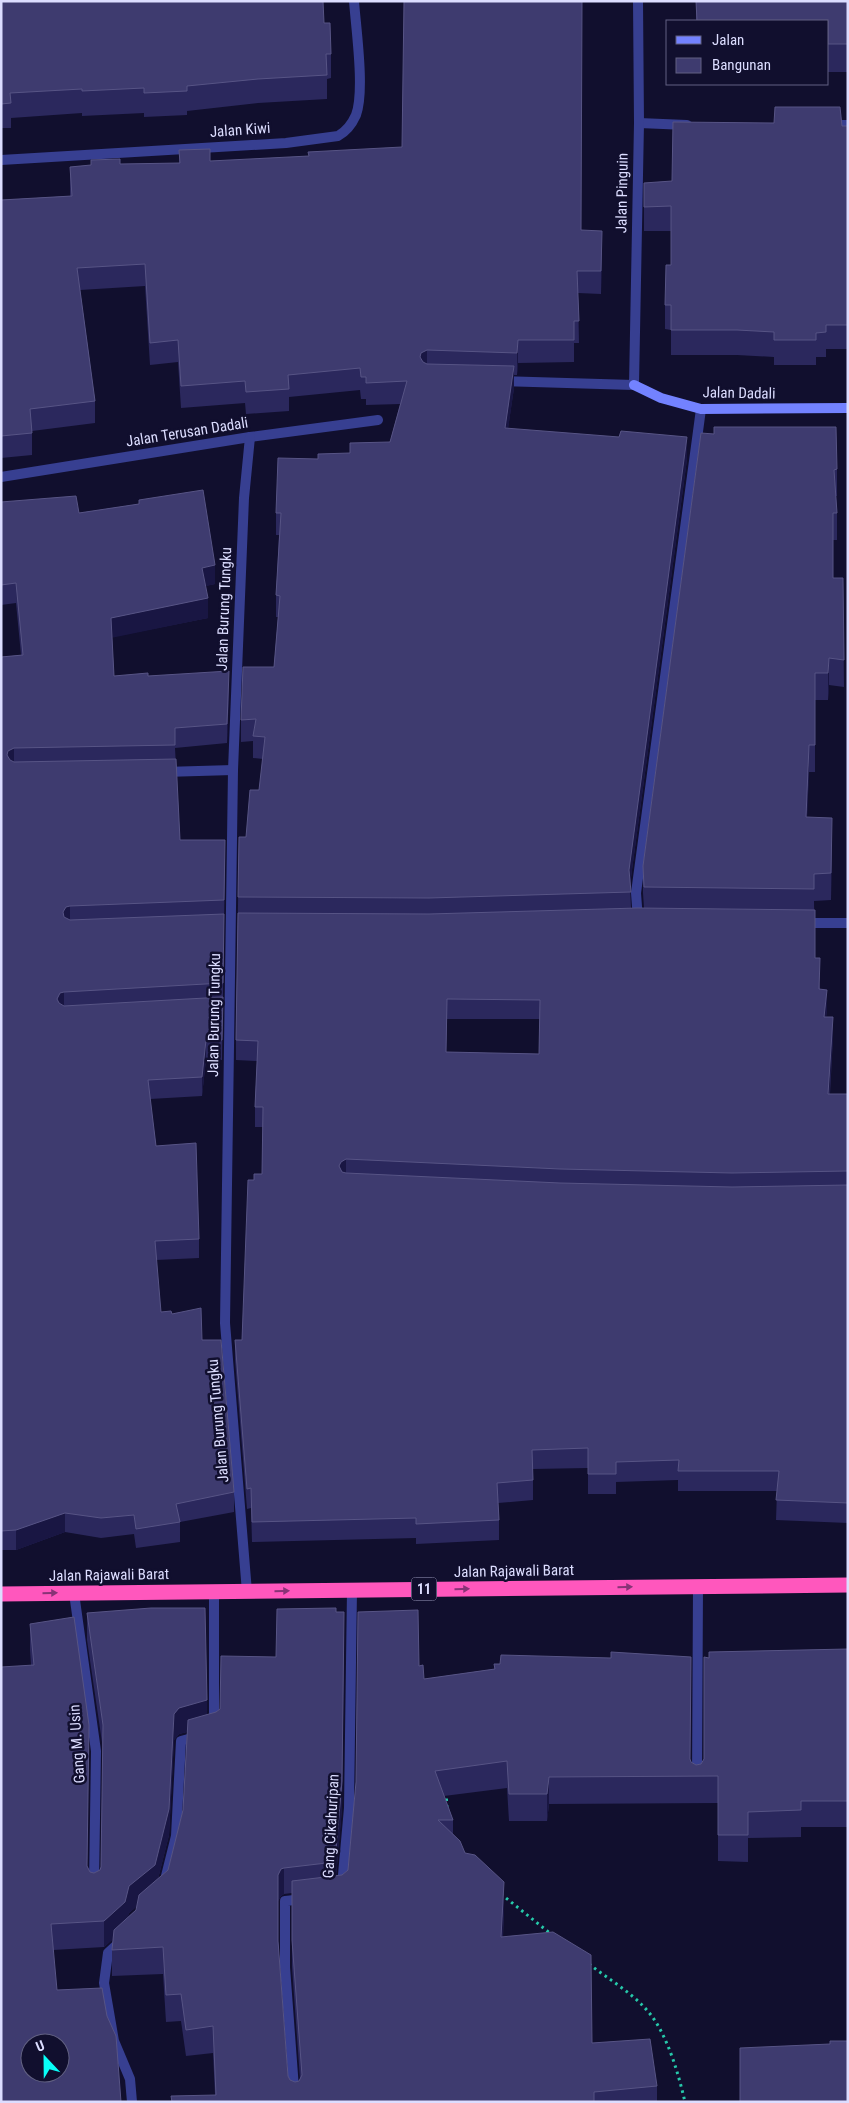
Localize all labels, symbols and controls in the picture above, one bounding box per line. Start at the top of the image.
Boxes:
legend [666,20,829,85]
text: Jalan [712,31,744,49]
text: Bangunan [712,56,771,74]
street label: Jalan Kiwi [209,119,271,141]
street label: Jalan Pinguin [612,153,632,233]
street label: Jalan Dadali [702,383,776,403]
street label: Jalan Terusan Dadali [125,413,249,451]
street label: Jalan Burung Tungku [213,547,235,671]
street label: Jalan Burung Tungku [204,953,224,1077]
street label: Jalan Burung Tungku [204,1359,232,1483]
street label: Jalan Rajawali Barat [454,1561,574,1581]
street label: Jalan Rajawali Barat [49,1565,169,1585]
road number: 11 [412,1578,436,1600]
one-way arrow [617,1583,633,1591]
one-way arrow [455,1585,471,1593]
one-way arrow [275,1587,291,1595]
one-way arrow [42,1589,58,1597]
street label: Gang M. Usin [65,1704,89,1784]
street label: Gang Cikahuripan [319,1773,343,1879]
north arrow [20,2033,70,2083]
text: U [33,2037,47,2055]

